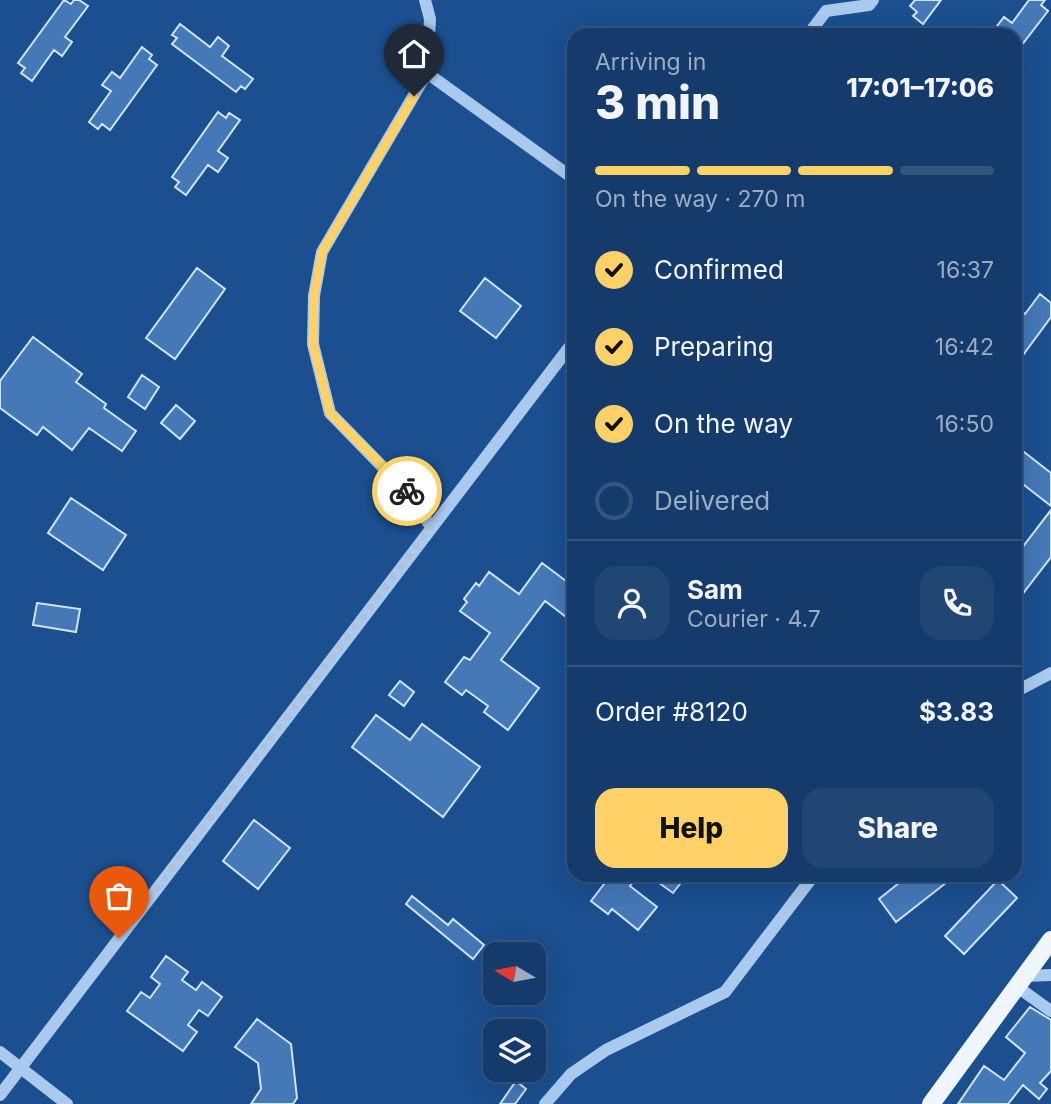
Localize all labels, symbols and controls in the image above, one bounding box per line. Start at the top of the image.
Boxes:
pin [384,24,444,96]
icon: home [395,35,433,73]
text: Arriving in [595,48,706,76]
text: 17:01–17:06 [846,72,994,103]
text: 3 min [595,74,720,130]
text: On the way · 270 m [595,185,805,213]
icon: check [595,251,633,289]
text: Confirmed [654,254,784,285]
text: 16:37 [937,256,994,284]
icon: check [595,328,633,366]
text: Preparing [654,331,774,362]
text: 16:42 [935,333,994,361]
icon: check [595,405,633,443]
text: On the way [654,408,793,439]
text: 16:50 [935,410,994,438]
courier [372,456,442,526]
icon: bike [388,472,426,510]
text: Delivered [654,485,770,516]
button: person [595,566,669,640]
button: phone [920,566,994,640]
text: Sam [687,574,743,605]
text: Courier · 4.7 [687,605,821,633]
text: Order #8120 [595,696,748,727]
text: $3.83 [919,696,994,727]
button: Help [595,788,788,868]
button: Share [802,788,994,868]
pin [89,866,149,938]
icon: bag [100,877,138,915]
north arrow [483,942,546,1004]
map controls [483,942,546,1082]
button: layers [483,1019,546,1082]

